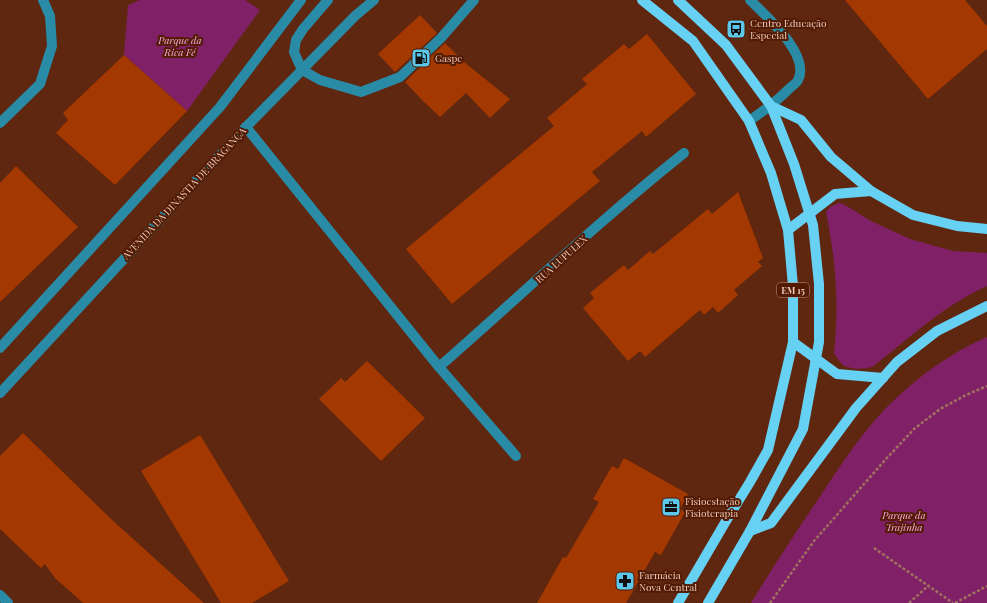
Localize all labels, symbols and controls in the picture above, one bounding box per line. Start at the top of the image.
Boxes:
place label: Centro Educação Especial [750,16,827,42]
bus stop icon: Centro Educação Especial [725,18,747,40]
park label: Parque da Rica Fé [157,33,202,59]
fuel station icon: Gaspe [410,47,432,69]
place label: Gaspe [435,51,462,65]
street label: AVENIDA DA DINASTIA DE BRAGANÇA [118,123,250,263]
street label: RUA LUPULEX [532,231,590,286]
road number: EM 15 [777,283,809,297]
place label: Fisioestação Fisioterapia [685,494,740,520]
office icon: Fisioestação Fisioterapia [660,496,682,518]
park label: Parque da Trajinha [881,508,926,534]
place label: Farmácia Nova Central [639,568,697,594]
pharmacy icon: Farmácia Nova Central [614,570,636,592]

